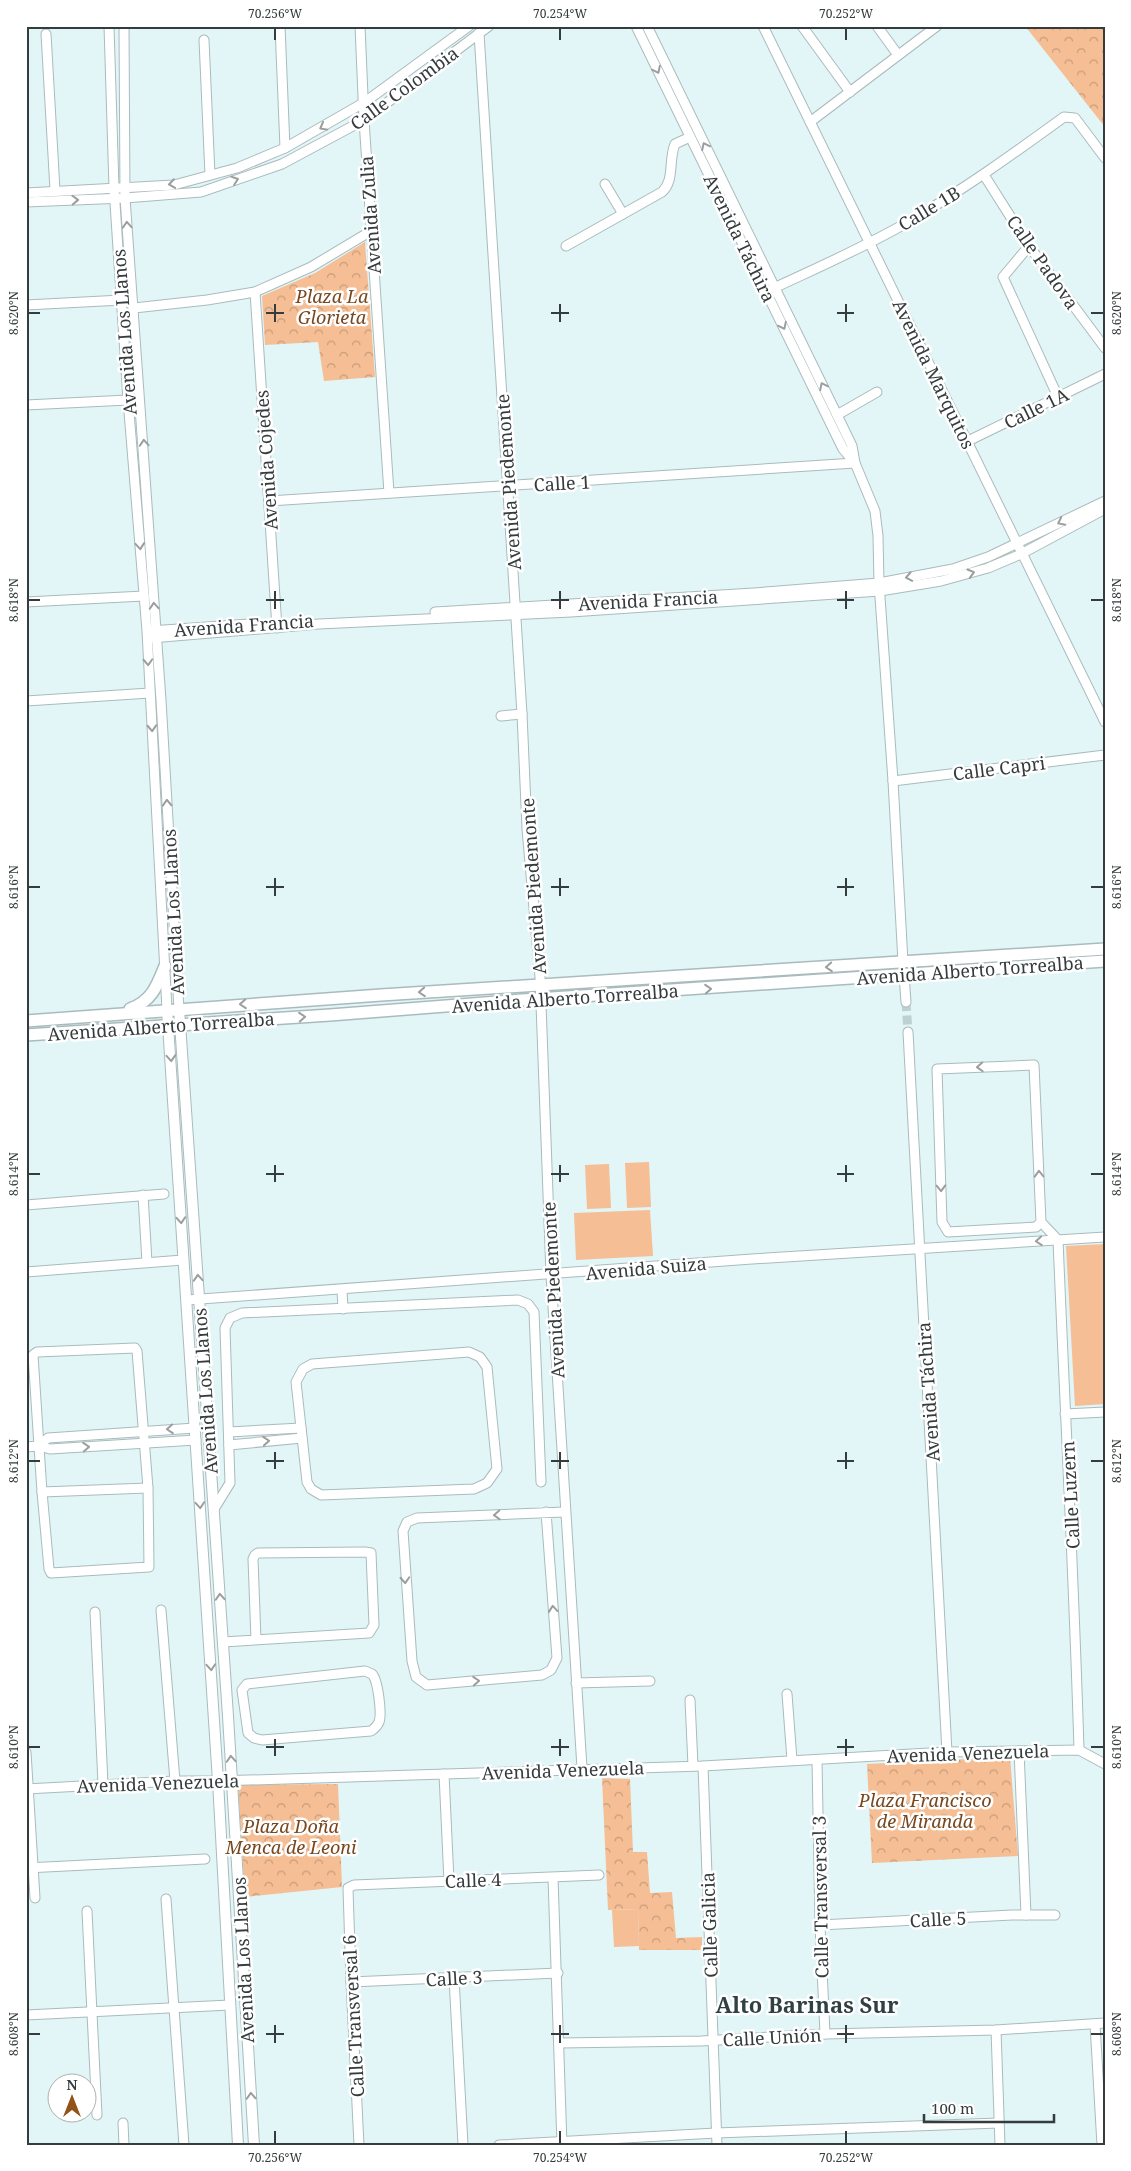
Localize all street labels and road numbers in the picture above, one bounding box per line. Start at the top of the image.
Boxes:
street label: Calle Colombia [345,41,463,135]
street label: Avenida Zulia [354,155,386,275]
street label: Avenida Táchira [699,170,781,306]
street label: Calle 1B [893,180,965,236]
street label: Calle Padova [1002,210,1084,314]
street label: Avenida Los Llanos [106,248,142,416]
street label: Avenida Marquitos [887,295,981,453]
street label: Calle 1A [1000,382,1073,434]
street label: Avenida Cojedes [249,389,283,531]
street label: Avenida Piedemonte [490,393,526,571]
street label: Calle 1 [533,470,591,496]
street label: Avenida Francia [577,584,719,616]
street label: Avenida Francia [173,608,315,642]
street label: Calle Capri [951,750,1047,786]
street label: Avenida Piedemonte [515,797,551,975]
street label: Avenida Los Llanos [157,828,189,996]
street label: Avenida Alberto Torrealba [856,950,1084,990]
street label: Avenida Alberto Torrealba [451,978,679,1018]
street label: Avenida Alberto Torrealba [47,1006,275,1046]
street label: Avenida Piedemonte [536,1201,570,1379]
street label: Avenida Suiza [585,1251,707,1285]
street label: Avenida Los Llanos [187,1307,223,1475]
street label: Avenida Táchira [911,1321,945,1463]
street label: Calle Luzern [1055,1440,1085,1550]
street label: Avenida Venezuela [886,1738,1050,1768]
street label: Avenida Venezuela [481,1755,645,1785]
street label: Avenida Venezuela [76,1768,240,1798]
street label: Calle Transversal 3 [807,1815,833,1979]
street label: Calle 4 [444,1867,502,1893]
street label: Calle Galicia [695,1872,723,1978]
street label: Avenida Los Llanos [227,1876,259,2044]
street label: Calle 5 [909,1906,967,1932]
street label: Calle Transversal 6 [337,1934,369,2098]
street label: Calle 3 [425,1965,483,1991]
street label: Calle Unión [722,2022,822,2052]

